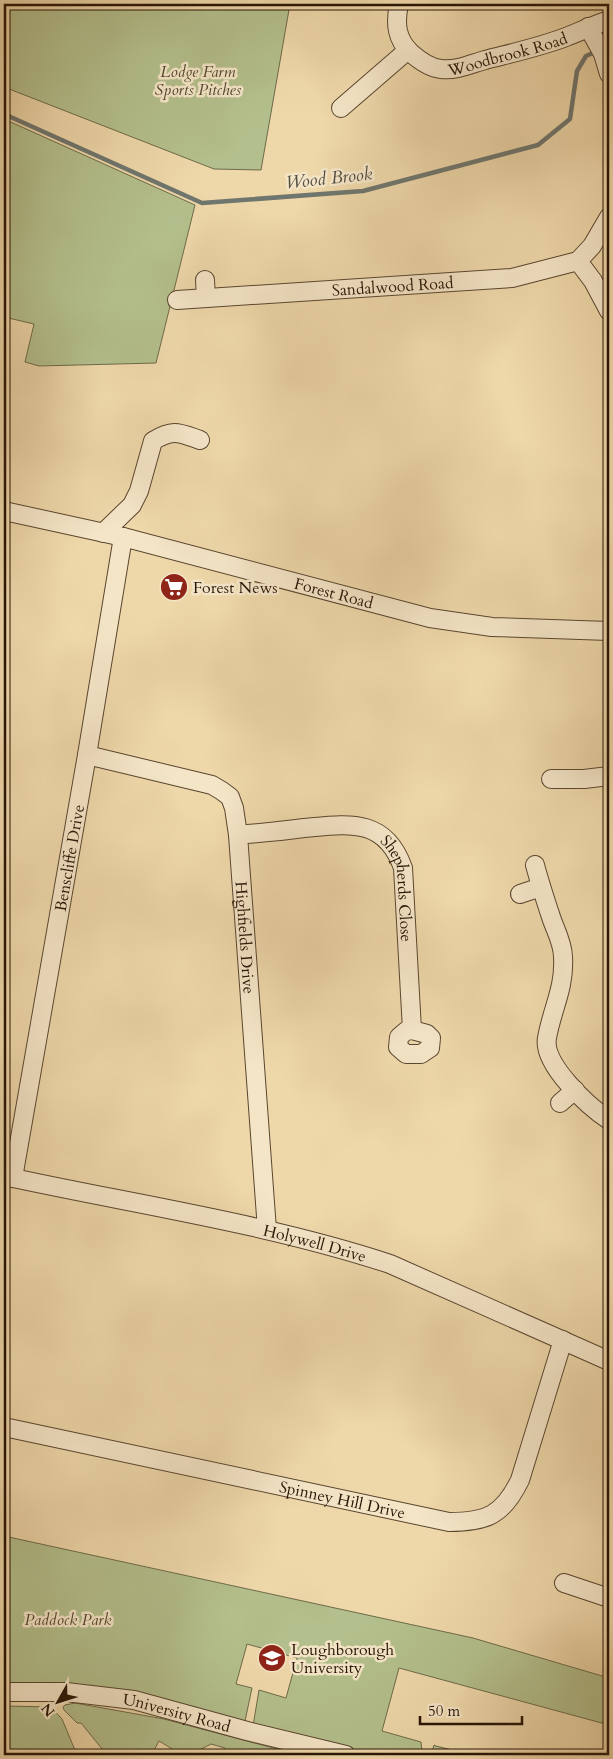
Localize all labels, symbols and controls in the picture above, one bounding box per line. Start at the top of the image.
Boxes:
street label: Woodbrook Road [445,27,571,82]
park label: Lodge Farm Sports Pitches [155,61,242,101]
water label: Wood Brook [284,162,374,195]
street label: Sandalwood Road [331,272,455,302]
supermarket icon: Forest News [159,572,189,602]
street label: Forest Road [292,573,376,615]
place label: Forest News [193,577,278,599]
street label: Benscliffe Drive [50,803,90,913]
street label: Shepherds Close [375,830,417,942]
street label: Highfields Drive [229,881,260,995]
street label: Holywell Drive [261,1220,369,1268]
street label: Spinney Hill Drive [277,1476,407,1524]
park label: Paddock Park [24,1609,112,1631]
place label: Loughborough University [291,1639,394,1679]
school or university icon: Loughborough University [257,1643,287,1673]
north arrow [32,1676,82,1726]
street label: University Road [122,1689,233,1738]
scale bar [420,1694,523,1726]
text: N [37,1699,59,1721]
text: 50 m [428,1701,460,1721]

